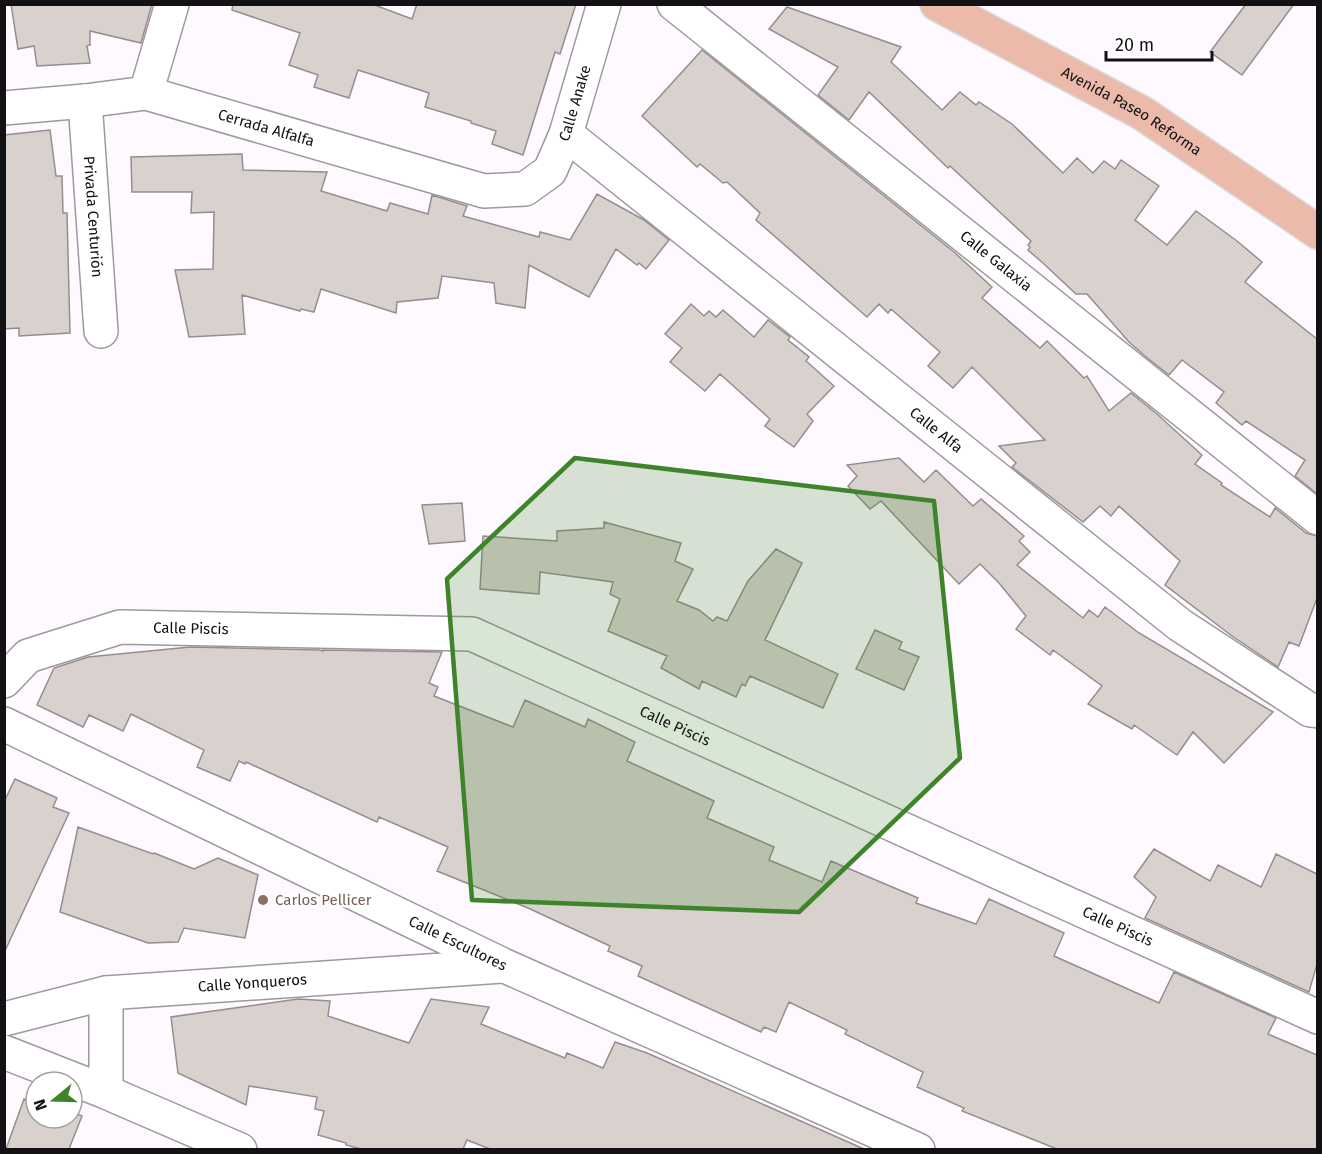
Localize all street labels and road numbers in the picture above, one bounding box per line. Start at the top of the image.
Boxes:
street label: Calle Anake [555,63,595,144]
street label: Avenida Paseo Reforma [1058,63,1205,159]
street label: Cerrada Alfalfa [216,105,317,150]
street label: Privada Centurión [80,155,106,278]
street label: Calle Galaxia [956,227,1036,295]
street label: Calle Alfa [906,403,966,457]
street label: Calle Piscis [153,619,229,638]
street label: Calle Piscis [637,702,713,750]
street label: Calle Piscis [1080,903,1156,950]
street label: Calle Escultores [406,912,510,975]
street label: Calle Yonqueros [197,970,307,996]

